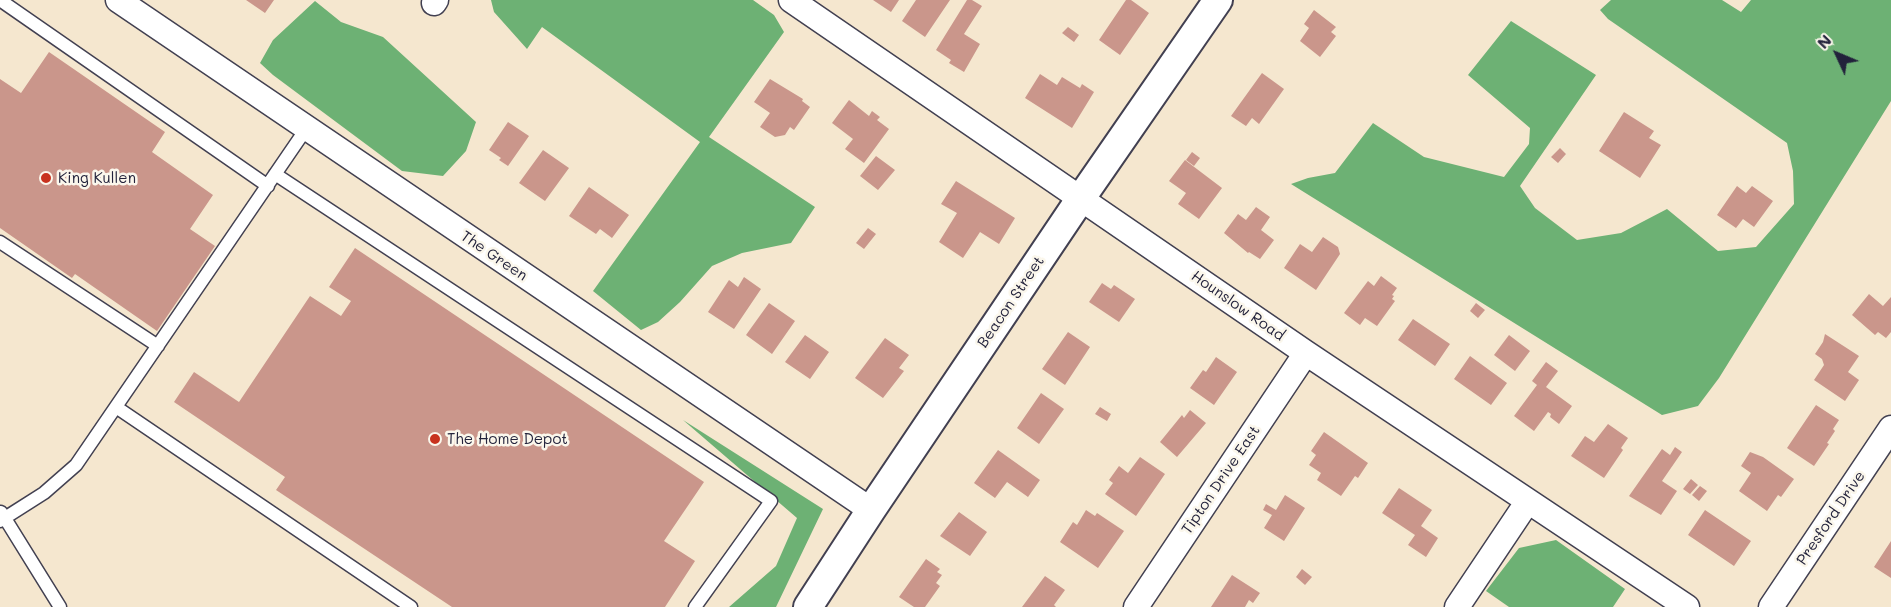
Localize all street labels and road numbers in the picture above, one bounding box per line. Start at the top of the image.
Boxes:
street label: The Green [457,227,531,285]
street label: Beacon Street [974,253,1048,351]
street label: Hounslow Road [1188,267,1288,345]
street label: Tipton Drive East [1178,422,1264,538]
street label: Presford Drive [1793,468,1869,568]

